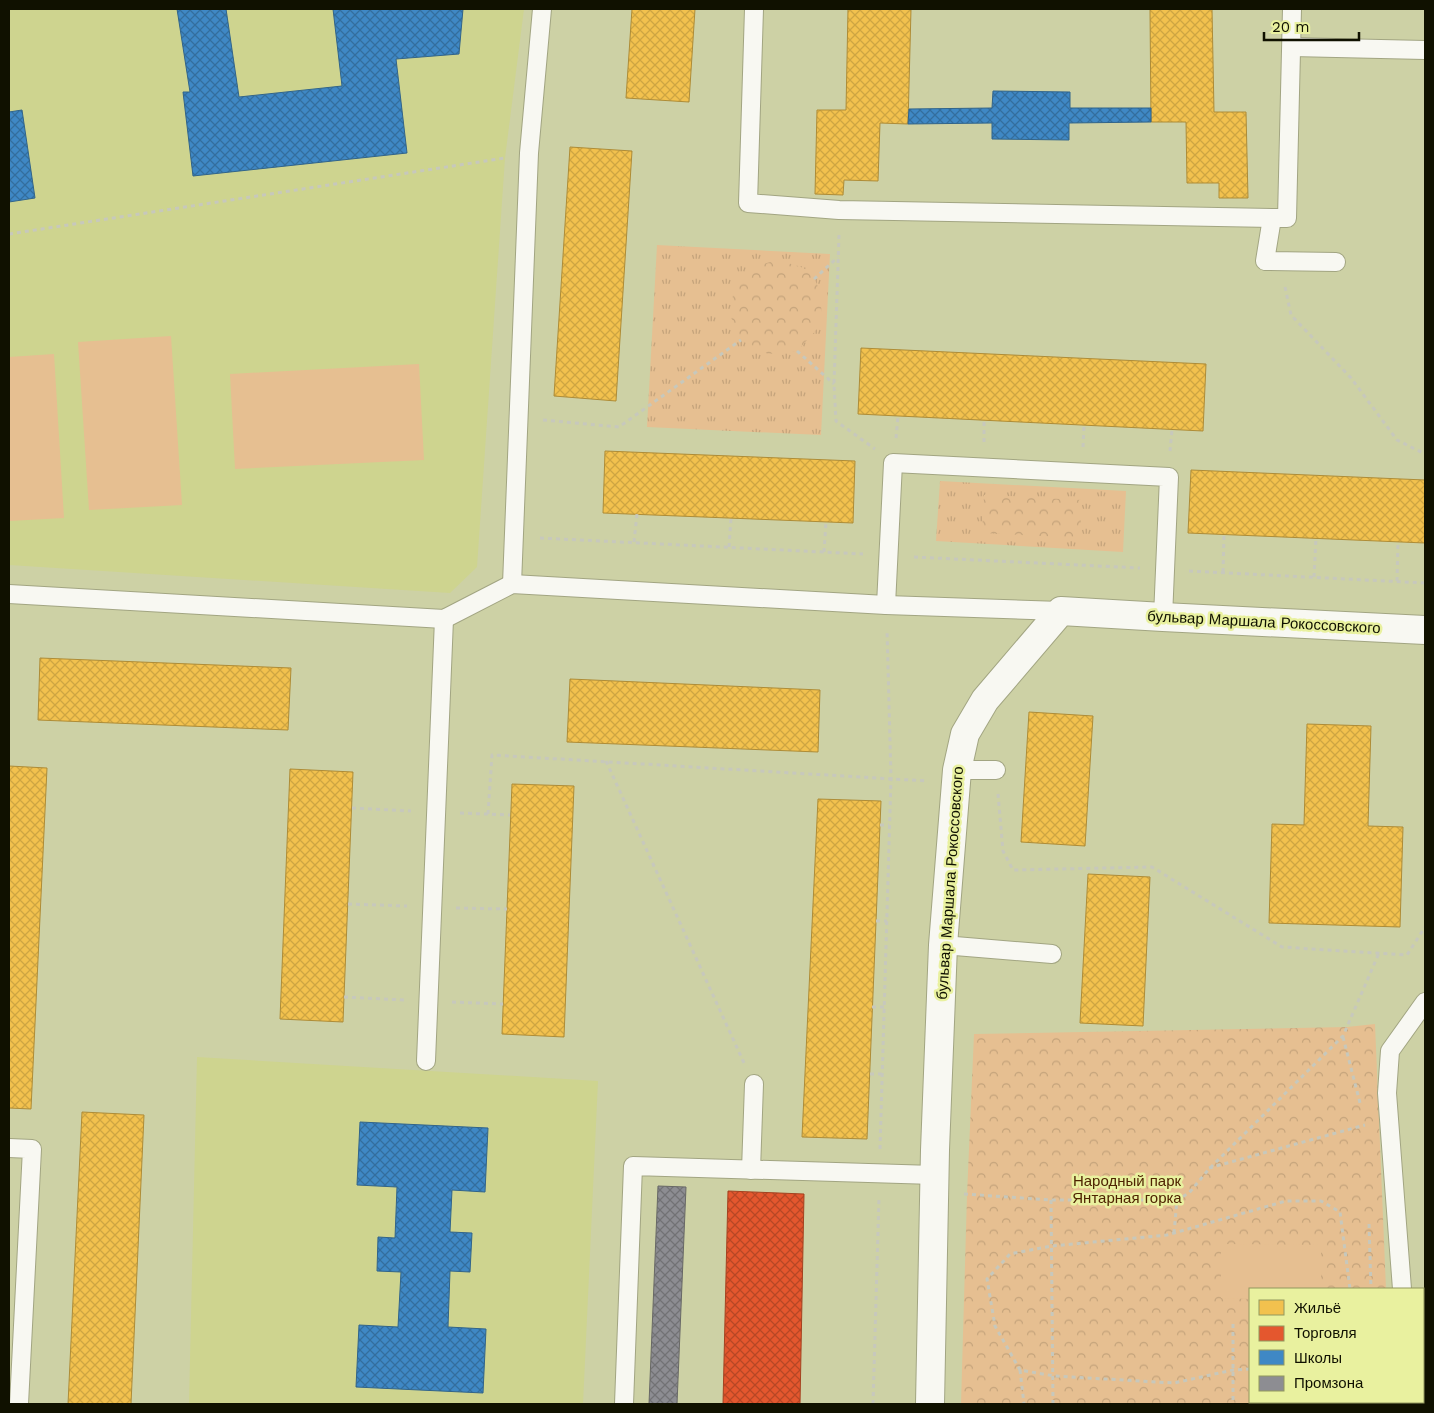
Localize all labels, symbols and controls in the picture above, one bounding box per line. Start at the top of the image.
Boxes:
scale bar [1264,10,1359,42]
text: 20 m [1272,18,1310,36]
street label: бульвар Маршала Рокоссовского [1147,607,1381,637]
street label: бульвар Маршала Рокоссовского [933,766,967,1000]
park label: Народный парк Янтарная горка [1072,1172,1182,1207]
legend [1249,1288,1424,1403]
text: Жильё [1294,1299,1341,1317]
text: Торговля [1294,1324,1357,1342]
text: Школы [1294,1349,1342,1367]
text: Промзона [1294,1374,1364,1392]

